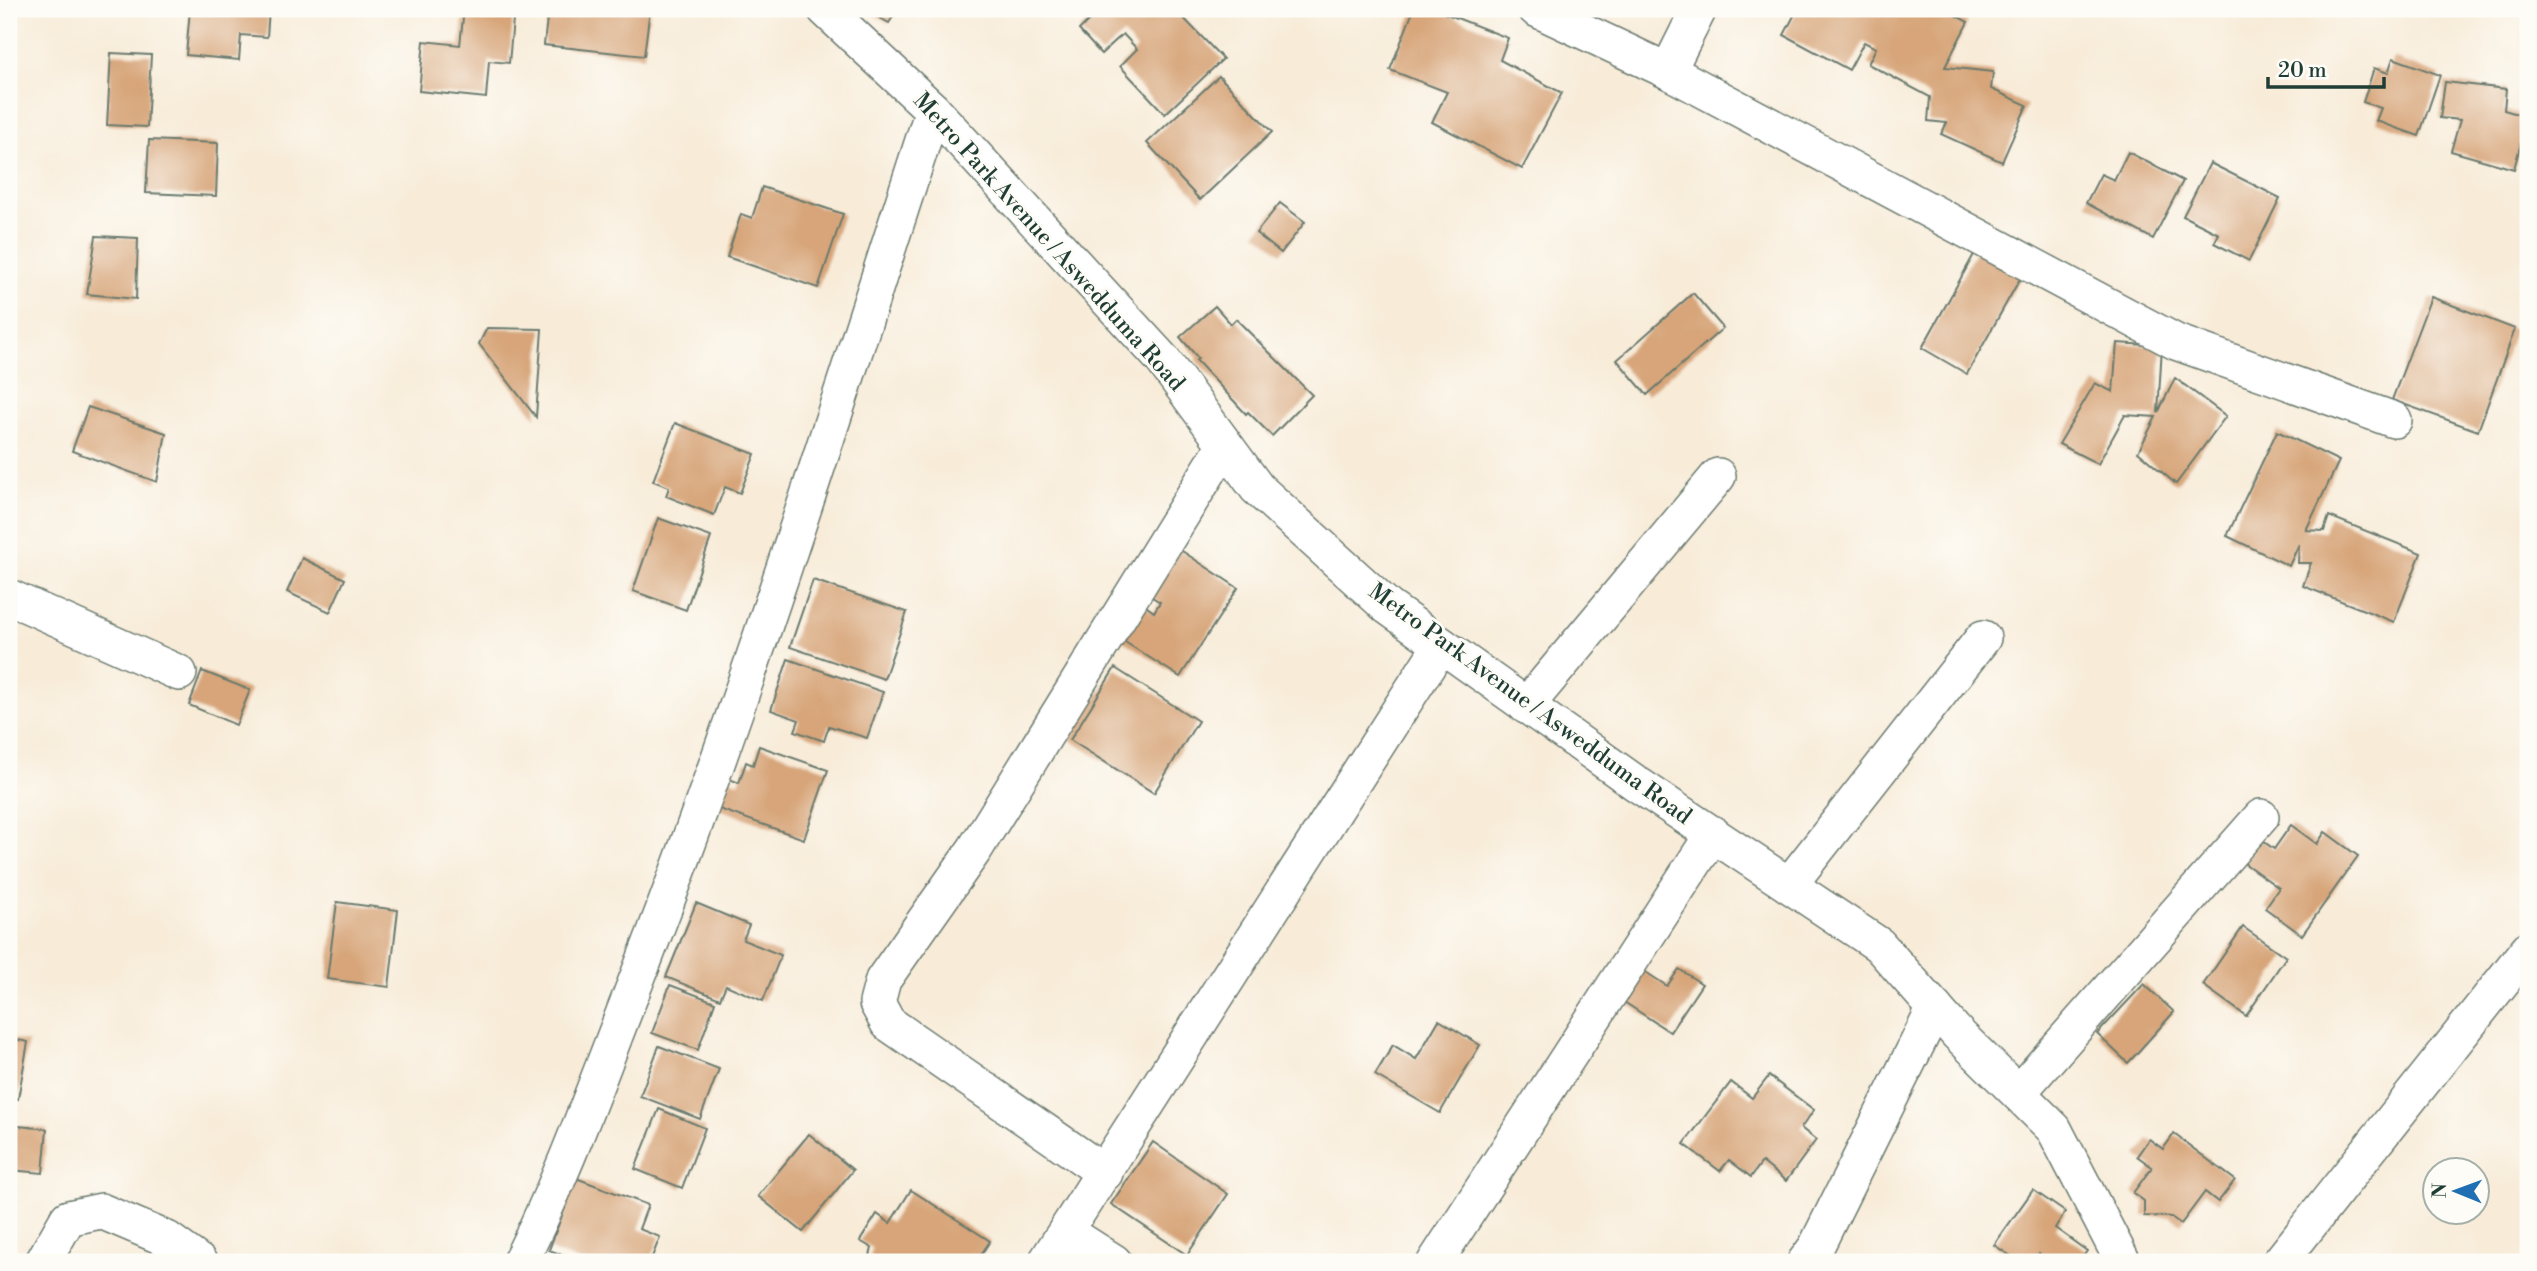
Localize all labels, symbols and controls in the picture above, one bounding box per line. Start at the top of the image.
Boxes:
scale bar [2268,46,2383,90]
text: 20 m [2278,58,2327,84]
street label: Metro Park Avenue / Aswedduma Road [907,87,1191,397]
street label: Metro Park Avenue / Aswedduma Road [1363,577,1697,831]
north arrow [2422,1156,2492,1226]
text: N [2428,1183,2452,1198]

